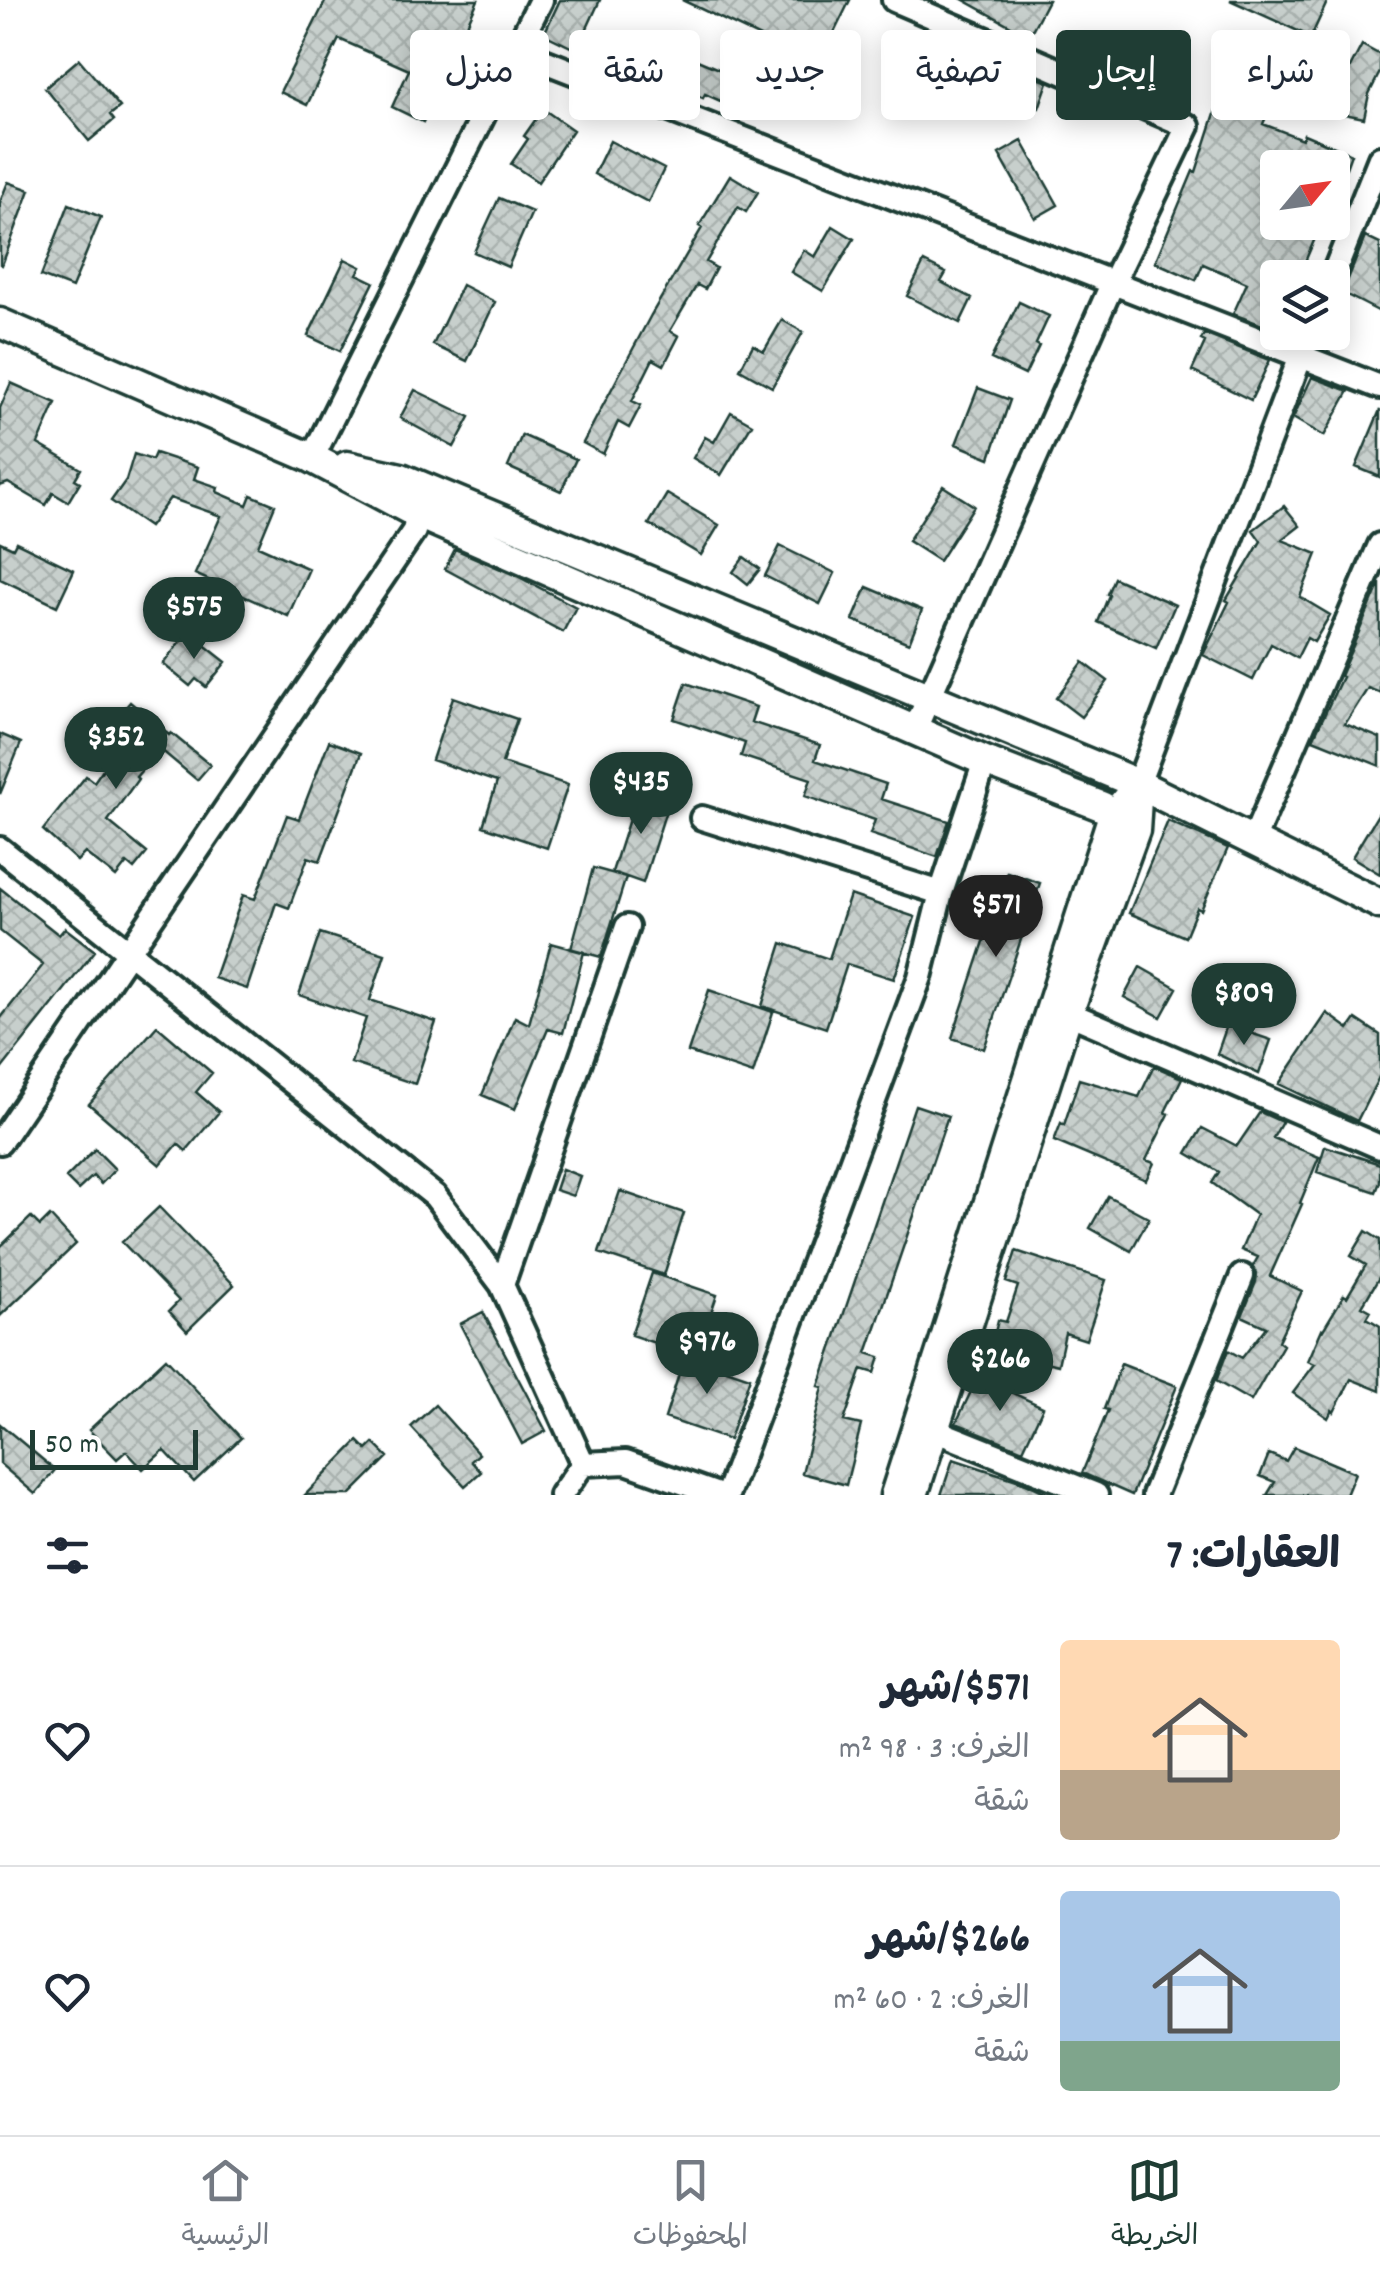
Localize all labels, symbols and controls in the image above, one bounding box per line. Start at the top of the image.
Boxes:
chip: منزل [410,30,549,120]
chip: شقة [569,30,700,120]
chip: جديد [720,30,861,120]
chip: تصفية [881,30,1036,120]
chip: إيجار [1056,30,1191,120]
chip: شراء [1211,30,1350,120]
north arrow [1260,150,1350,240]
map controls [1260,150,1350,350]
button: layers [1260,260,1350,350]
pin: $575 [135,577,253,662]
text: $575 [165,586,223,632]
pin: $352 [57,707,175,792]
text: $352 [86,716,146,762]
pin: $435 [582,752,700,837]
text: $435 [612,761,670,807]
pin: $571 [937,875,1055,960]
text: $571 [971,884,1021,930]
pin: $809 [1185,963,1303,1048]
text: $809 [1213,972,1275,1018]
pin: $976 [648,1312,766,1397]
text: $976 [678,1321,736,1367]
pin: $266 [941,1329,1059,1414]
text: $266 [969,1338,1031,1384]
scale bar [30,1425,198,1470]
text: 50 m [45,1427,99,1467]
icon: filters [40,1528,95,1583]
text: العقارات: 7 [1167,1529,1340,1589]
text: $571/شهر [882,1661,1030,1721]
icon: home [1140,1680,1260,1800]
icon: heart [40,1713,95,1768]
text: الغرف: 3 · 98 m² [839,1728,1030,1774]
text: شقة [974,1781,1030,1827]
text: $266/شهر [867,1912,1030,1972]
icon: home [1140,1931,1260,2051]
icon: heart [40,1964,95,2019]
text: الغرف: 2 · 60 m² [834,1979,1030,2025]
text: شقة [974,2032,1030,2078]
tab: الرئيسية [182,2153,270,2259]
tab: المحفوظات [633,2153,748,2259]
tab: الخريطة [1111,2153,1198,2259]

